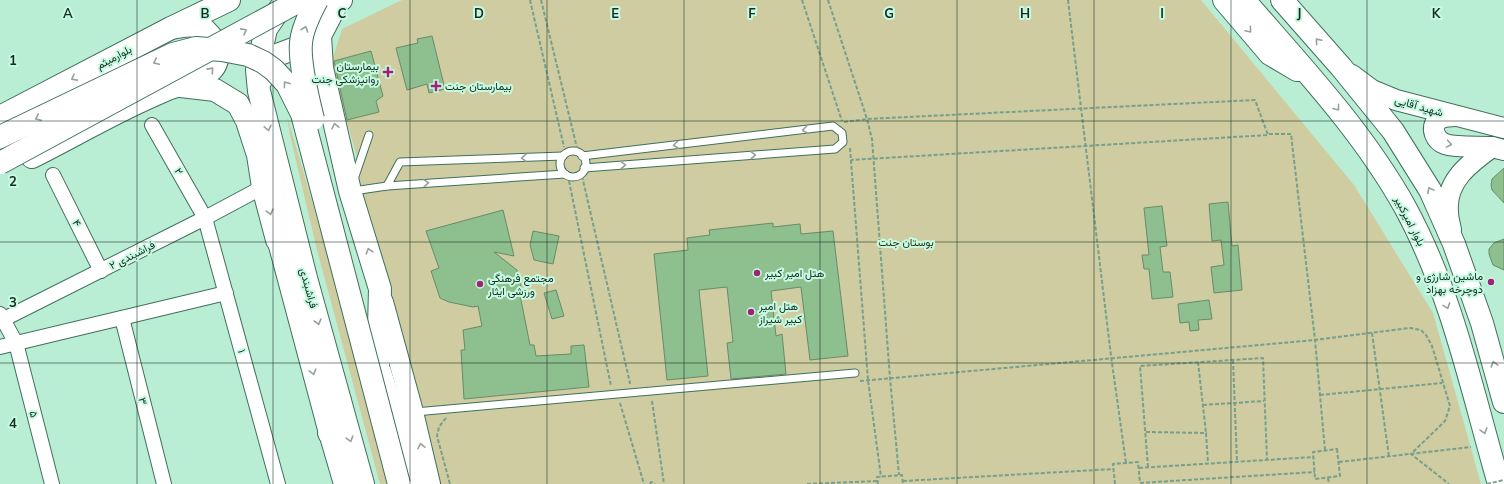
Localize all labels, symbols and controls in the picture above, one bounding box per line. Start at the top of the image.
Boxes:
text: A [63,5,73,21]
text: B [201,5,210,21]
text: C [338,5,347,21]
text: D [474,5,484,21]
text: E [611,5,619,21]
text: F [748,5,756,21]
text: G [884,5,894,21]
text: H [1020,5,1030,21]
text: I [1160,5,1164,21]
text: J [1297,5,1301,21]
text: K [1432,5,1442,21]
one-way arrow [1245,25,1252,32]
one-way arrow [300,26,308,33]
one-way arrow [239,29,247,36]
one-way arrow [1316,39,1323,46]
street label: بلوارمیثم [94,42,134,73]
text: 1 [9,52,17,68]
one-way arrow [152,57,160,65]
place label: بیمارستان روانپزشکی جنت [311,59,379,87]
marker: بیمارستان روانپزشکی جنت [382,66,394,78]
one-way arrow [206,67,213,74]
one-way arrow [71,73,78,81]
place label: بیمارستان جنت [445,79,512,93]
marker: بیمارستان جنت [430,80,442,92]
one-way arrow [284,81,291,88]
street label: شهید آقایی [1393,92,1445,120]
one-way arrow [1332,104,1339,111]
one-way arrow [35,113,43,121]
one-way arrow [331,123,339,129]
one-way arrow [263,125,272,132]
one-way arrow [802,125,808,134]
one-way arrow [1446,139,1452,148]
one-way arrow [673,140,679,149]
one-way arrow [750,150,756,159]
one-way arrow [521,153,527,162]
one-way arrow [620,160,626,169]
street label: ۲ [171,165,187,177]
text: 2 [9,173,17,189]
one-way arrow [423,179,429,188]
one-way arrow [1427,187,1434,194]
street label: بلوار امیرکبیر [1391,193,1429,248]
one-way arrow [265,208,274,215]
street label: ۴ [69,217,85,229]
park label: بوستان جنت [878,235,934,249]
street label: ۲ فراشبندی [107,238,157,272]
one-way arrow [365,248,373,255]
street label: فراشبندی [297,266,321,310]
place label: هتل امیر کبیر [764,266,825,280]
marker: هتل امیر کبیر [752,268,762,278]
place label: ماشین شارژی و دوچرخه بهزاد [1416,269,1483,297]
place label: مجتمع فرهنگی ورزشی ایثار [487,271,554,298]
marker: ماشین شارژی و دوچرخه بهزاد [1486,277,1496,287]
marker: مجتمع فرهنگی ورزشی ایثار [475,279,485,289]
text: 3 [9,294,17,310]
place label: هتل امیر کبیر شیراز [758,299,802,326]
one-way arrow [1443,303,1451,310]
marker: هتل امیر کبیر شیراز [746,307,756,317]
one-way arrow [313,318,322,325]
street label: ۱ [235,348,249,354]
one-way arrow [1490,361,1498,368]
one-way arrow [308,369,317,376]
street label: ۳ [135,396,151,406]
street label: ۵ [26,409,42,419]
text: 4 [9,415,17,431]
one-way arrow [1479,427,1488,434]
one-way arrow [345,435,354,442]
one-way arrow [417,443,425,449]

